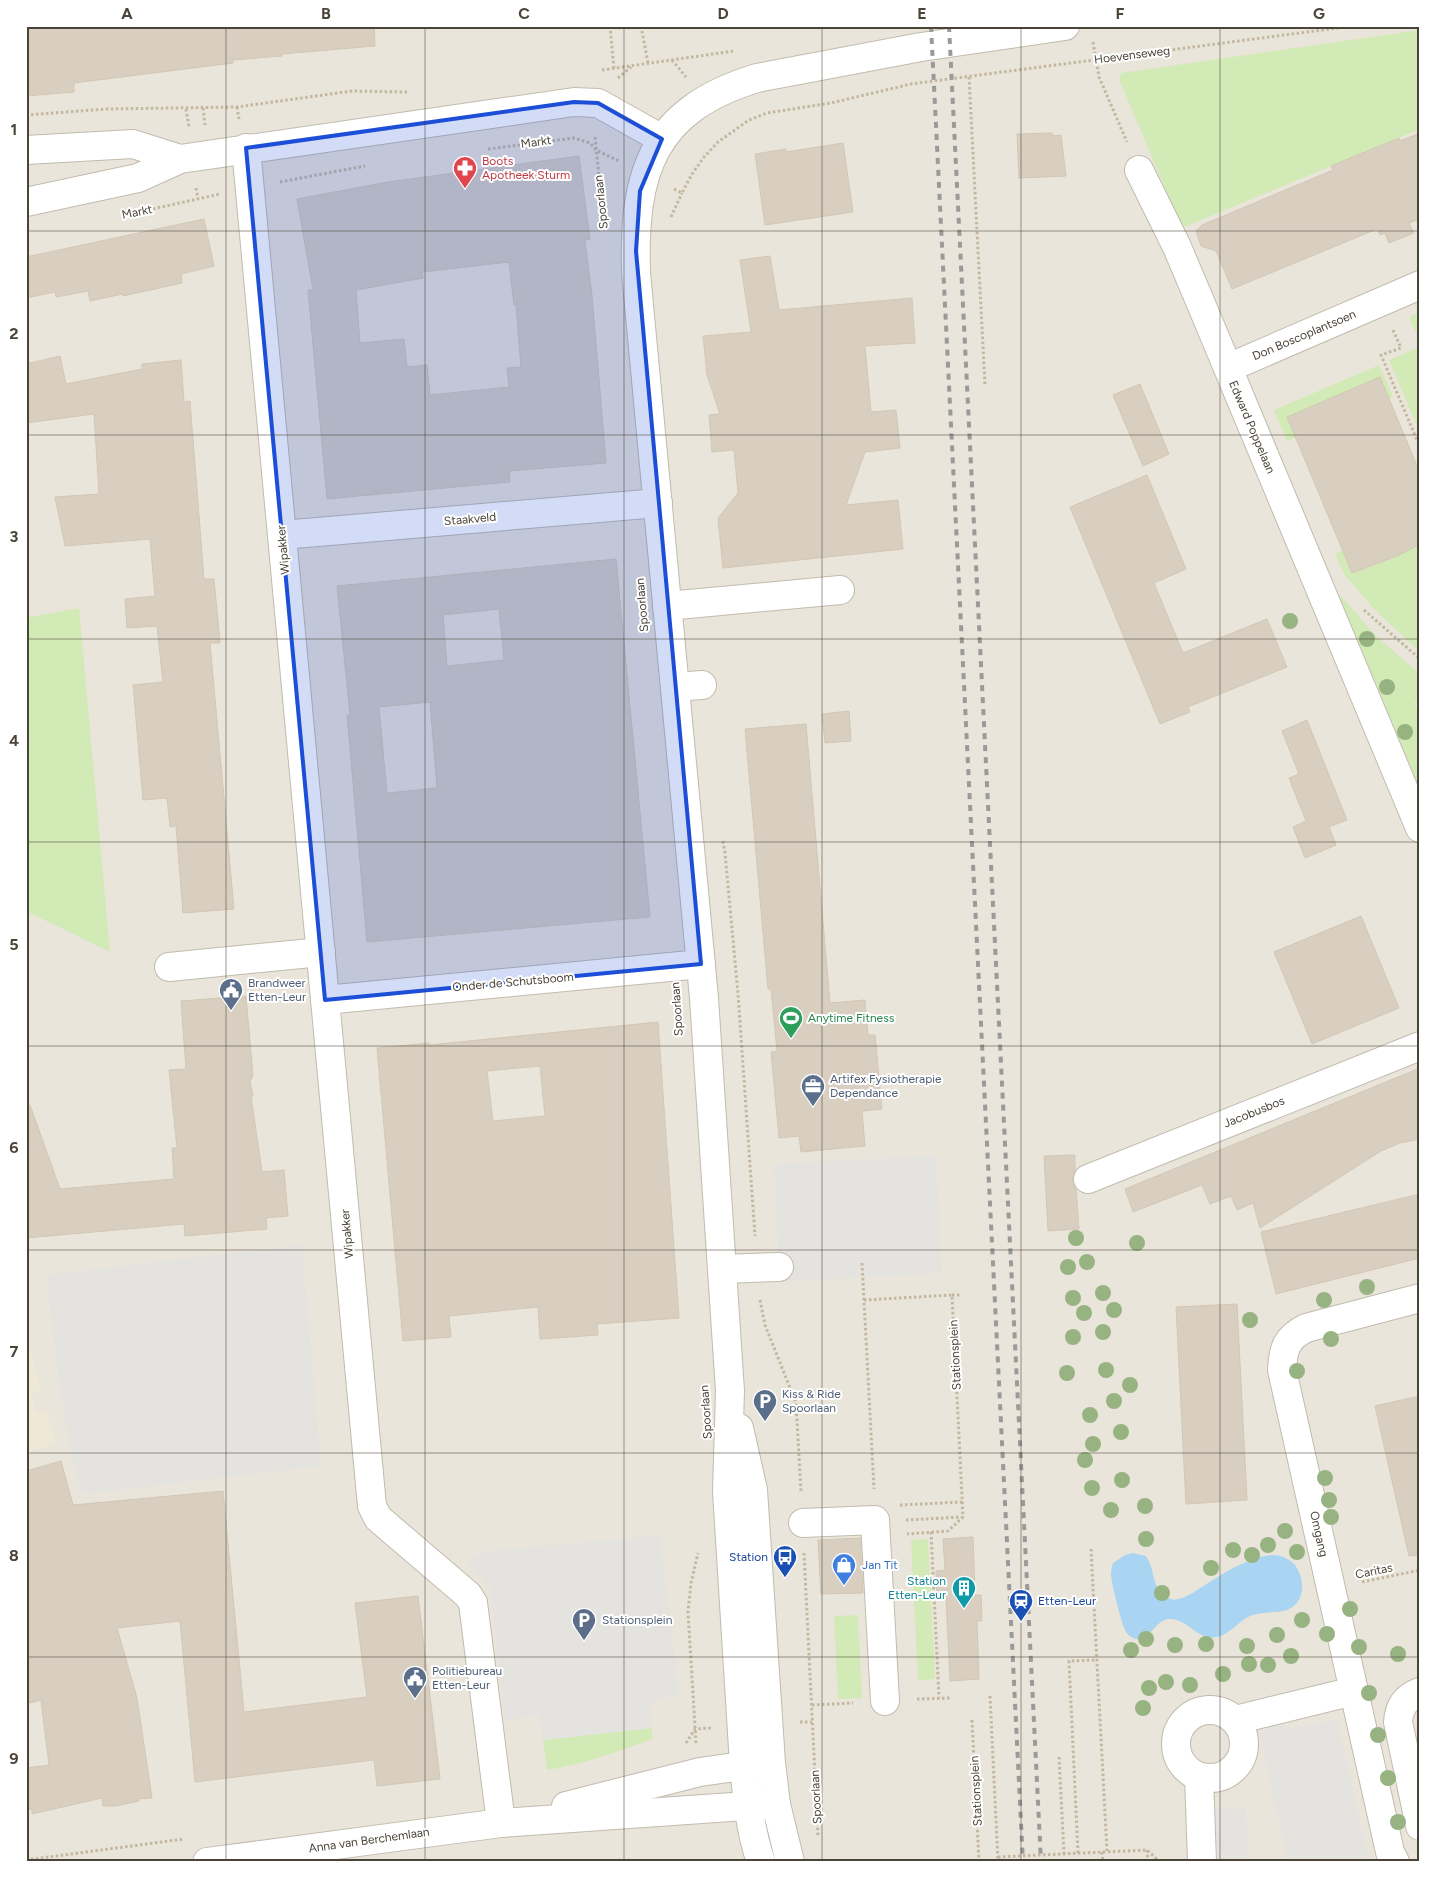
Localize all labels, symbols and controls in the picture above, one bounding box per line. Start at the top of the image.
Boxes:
text: A [121,4,133,23]
text: B [321,4,331,23]
text: C [518,4,530,23]
text: D [717,4,729,23]
text: E [917,4,927,23]
text: F [1116,4,1125,23]
text: G [1313,4,1325,23]
street label: Hoevenseweg [1093,43,1171,67]
text: 1 [11,120,17,139]
street label: Markt [520,133,553,151]
place label: Boots Apotheek Sturm [482,154,570,182]
pharmacy icon: Boots Apotheek Sturm [452,155,478,189]
street label: Spoorlaan [591,174,611,230]
street label: Markt [121,202,154,222]
street label: Don Boscoplantsoen [1250,307,1358,363]
text: 2 [9,324,19,343]
street label: Edward Poppelaan [1226,378,1278,476]
street label: Staakveld [443,510,497,528]
street label: Wipakker [274,525,292,575]
text: 3 [10,527,19,546]
street label: Spoorlaan [633,577,651,633]
text: 4 [9,731,19,750]
text: 5 [9,935,19,954]
street label: Onder de Schutsboom [452,970,574,994]
place label: Brandweer Etten-Leur [248,976,306,1004]
public building icon: Brandweer Etten-Leur [218,977,244,1011]
street label: Spoorlaan [668,981,686,1036]
sports icon: Anytime Fitness [778,1005,804,1039]
place label: Anytime Fitness [808,1011,895,1025]
place label: Artifex Fysiotherapie Dependance [830,1072,942,1100]
office icon: Artifex Fysiotherapie Dependance [800,1073,826,1107]
street label: Jacobusbos [1221,1093,1287,1131]
text: 6 [9,1138,19,1157]
street label: Wipakker [338,1209,356,1259]
street label: Stationsplein [946,1319,964,1390]
text: 7 [10,1342,19,1361]
street label: Spoorlaan [697,1384,715,1439]
place label: Kiss & Ride Spoorlaan [782,1387,841,1415]
parking icon: Kiss & Ride Spoorlaan [752,1388,778,1422]
street label: Omgang [1307,1510,1331,1558]
bus stop icon: Station [772,1544,798,1578]
text: 8 [9,1546,19,1565]
place label: Station [729,1550,768,1564]
shop icon: Jan Tit [831,1552,857,1586]
place label: Jan Tit [862,1558,898,1572]
street label: Caritas [1354,1560,1394,1582]
place label: Station Etten-Leur [888,1574,946,1602]
building icon: Station Etten-Leur [951,1575,977,1609]
station icon: Etten-Leur [1008,1588,1034,1622]
place label: Etten-Leur [1038,1594,1096,1608]
parking icon: Stationsplein [571,1607,597,1641]
place label: Stationsplein [602,1613,673,1627]
place label: Politiebureau Etten-Leur [432,1664,502,1692]
public building icon: Politiebureau Etten-Leur [402,1665,428,1699]
text: 9 [9,1749,19,1768]
street label: Stationsplein [967,1755,985,1826]
street label: Spoorlaan [808,1769,824,1824]
street label: Anna van Berchemlaan [308,1825,431,1855]

